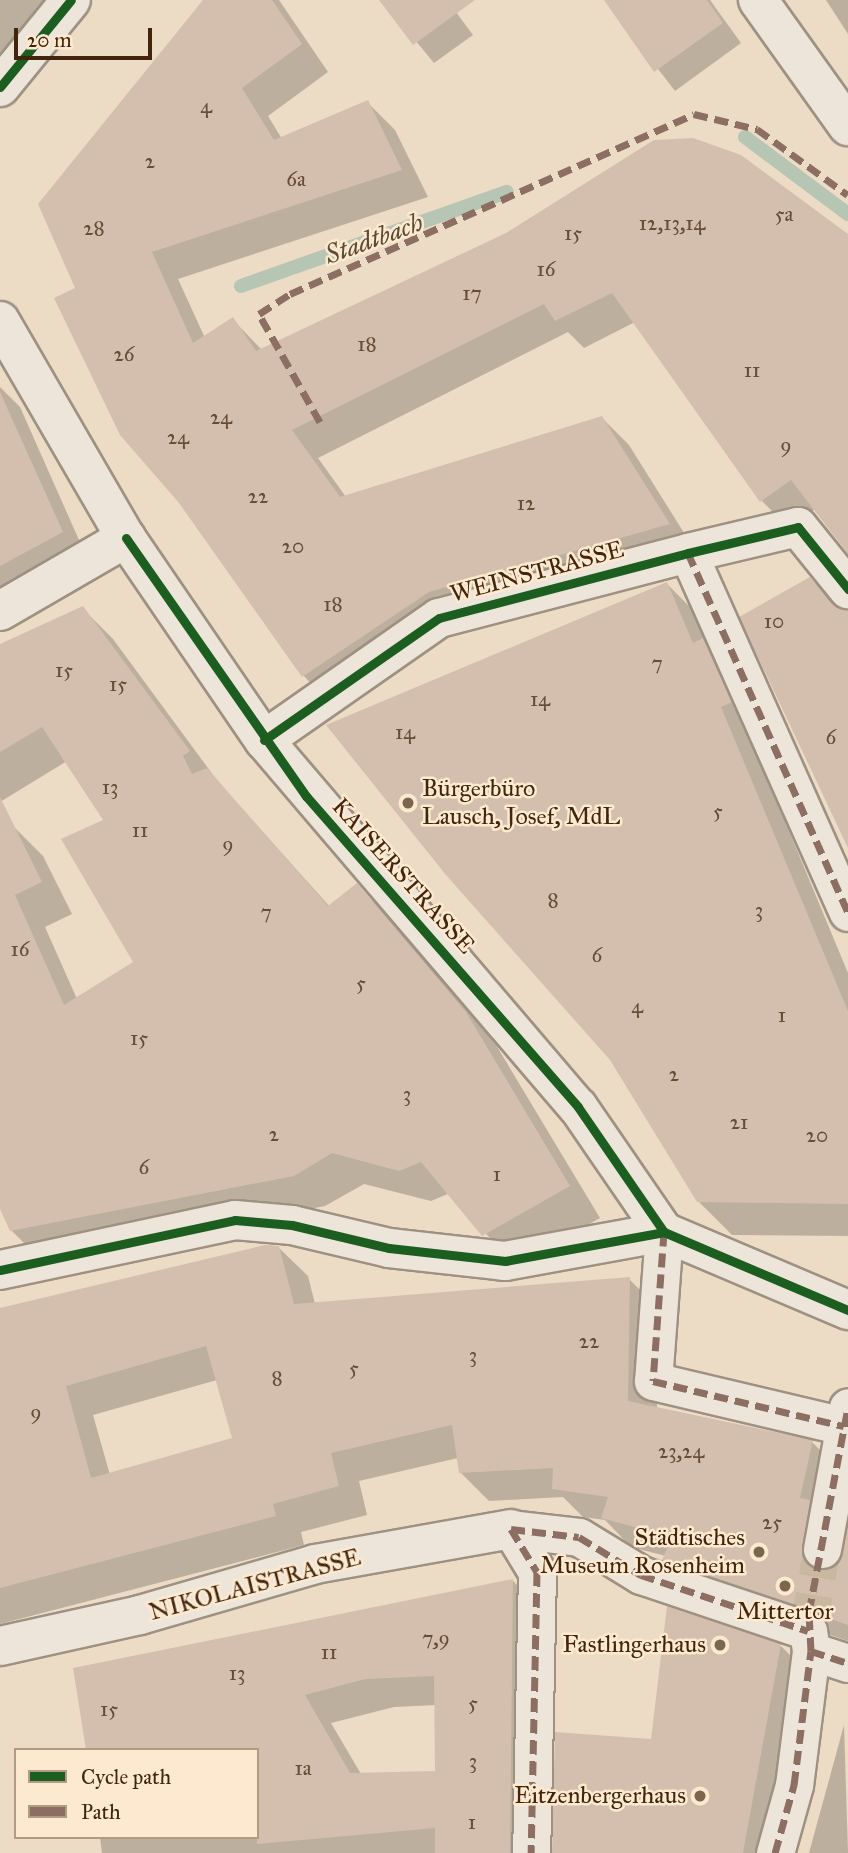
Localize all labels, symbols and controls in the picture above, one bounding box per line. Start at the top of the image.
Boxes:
scale bar [18,14,156,58]
text: 20 m [27,27,72,53]
house number: 4 [200,93,212,119]
house number: 2 [145,148,155,174]
house number: 6a [286,166,306,192]
house number: 5a [775,201,793,227]
water label: Stadtbach [321,207,427,271]
house number: 12,13,14 [639,210,705,236]
house number: 28 [83,215,105,241]
house number: 15 [564,220,582,246]
house number: 16 [536,256,556,282]
house number: 17 [462,280,482,306]
house number: 18 [357,331,377,357]
house number: 26 [113,341,135,367]
house number: 11 [744,357,760,383]
house number: 24 [210,404,232,430]
house number: 24 [167,424,189,450]
house number: 9 [780,432,792,458]
house number: 22 [248,483,268,509]
house number: 12 [517,490,535,516]
house number: 20 [282,533,304,559]
street label: WEINSTRASSE [447,535,627,609]
house number: 18 [323,591,343,617]
house number: 10 [764,608,784,634]
house number: 7 [651,650,663,676]
house number: 15 [55,657,73,683]
house number: 15 [109,671,127,697]
house number: 14 [530,686,550,712]
house number: 14 [395,719,415,745]
house number: 6 [826,724,836,750]
house number: 13 [102,774,118,800]
place label: Bürgerbüro Lausch, Josef, MdL [422,775,620,831]
street label: KAISERSTRASSE [326,792,480,960]
marker: Bürgerbüro Lausch, Josef, MdL [400,795,416,811]
house number: 5 [713,798,723,824]
house number: 11 [132,817,148,843]
house number: 9 [222,831,234,857]
house number: 8 [547,887,559,913]
house number: 3 [755,897,763,923]
house number: 7 [260,899,272,925]
house number: 16 [10,936,30,962]
house number: 6 [592,942,602,968]
house number: 5 [356,970,366,996]
house number: 4 [631,993,643,1019]
house number: 1 [778,1002,786,1028]
house number: 15 [130,1025,148,1051]
house number: 2 [669,1061,679,1087]
house number: 3 [403,1081,411,1107]
house number: 21 [730,1109,748,1135]
house number: 2 [269,1121,279,1147]
house number: 20 [806,1122,828,1148]
house number: 6 [139,1154,149,1180]
house number: 1 [493,1161,501,1187]
house number: 22 [579,1328,599,1354]
house number: 3 [469,1342,477,1368]
house number: 5 [349,1355,359,1381]
house number: 8 [271,1365,283,1391]
house number: 9 [30,1399,42,1425]
house number: 23,24 [658,1438,704,1464]
house number: 25 [762,1509,782,1535]
place label: Städtisches Museum Rosenheim [540,1524,745,1580]
street label: NIKOLAISTRASSE [146,1543,364,1627]
marker: Städtisches Museum Rosenheim [751,1544,767,1560]
marker: Mittertor [777,1578,793,1594]
place label: Mittertor [737,1598,833,1626]
house number: 7,9 [422,1625,450,1651]
place label: Fastlingerhaus [562,1631,706,1659]
marker: Fastlingerhaus [712,1637,728,1653]
house number: 11 [321,1639,337,1665]
house number: 13 [229,1660,245,1686]
house number: 5 [468,1690,478,1716]
house number: 15 [100,1696,118,1722]
legend [14,1748,259,1839]
house number: 3 [469,1748,477,1774]
house number: 1a [294,1755,312,1781]
text: Cycle path [81,1764,171,1790]
place label: Eitzenbergerhaus [514,1782,686,1810]
marker: Eitzenbergerhaus [692,1788,708,1804]
text: Path [81,1799,121,1825]
house number: 1 [468,1809,476,1835]

